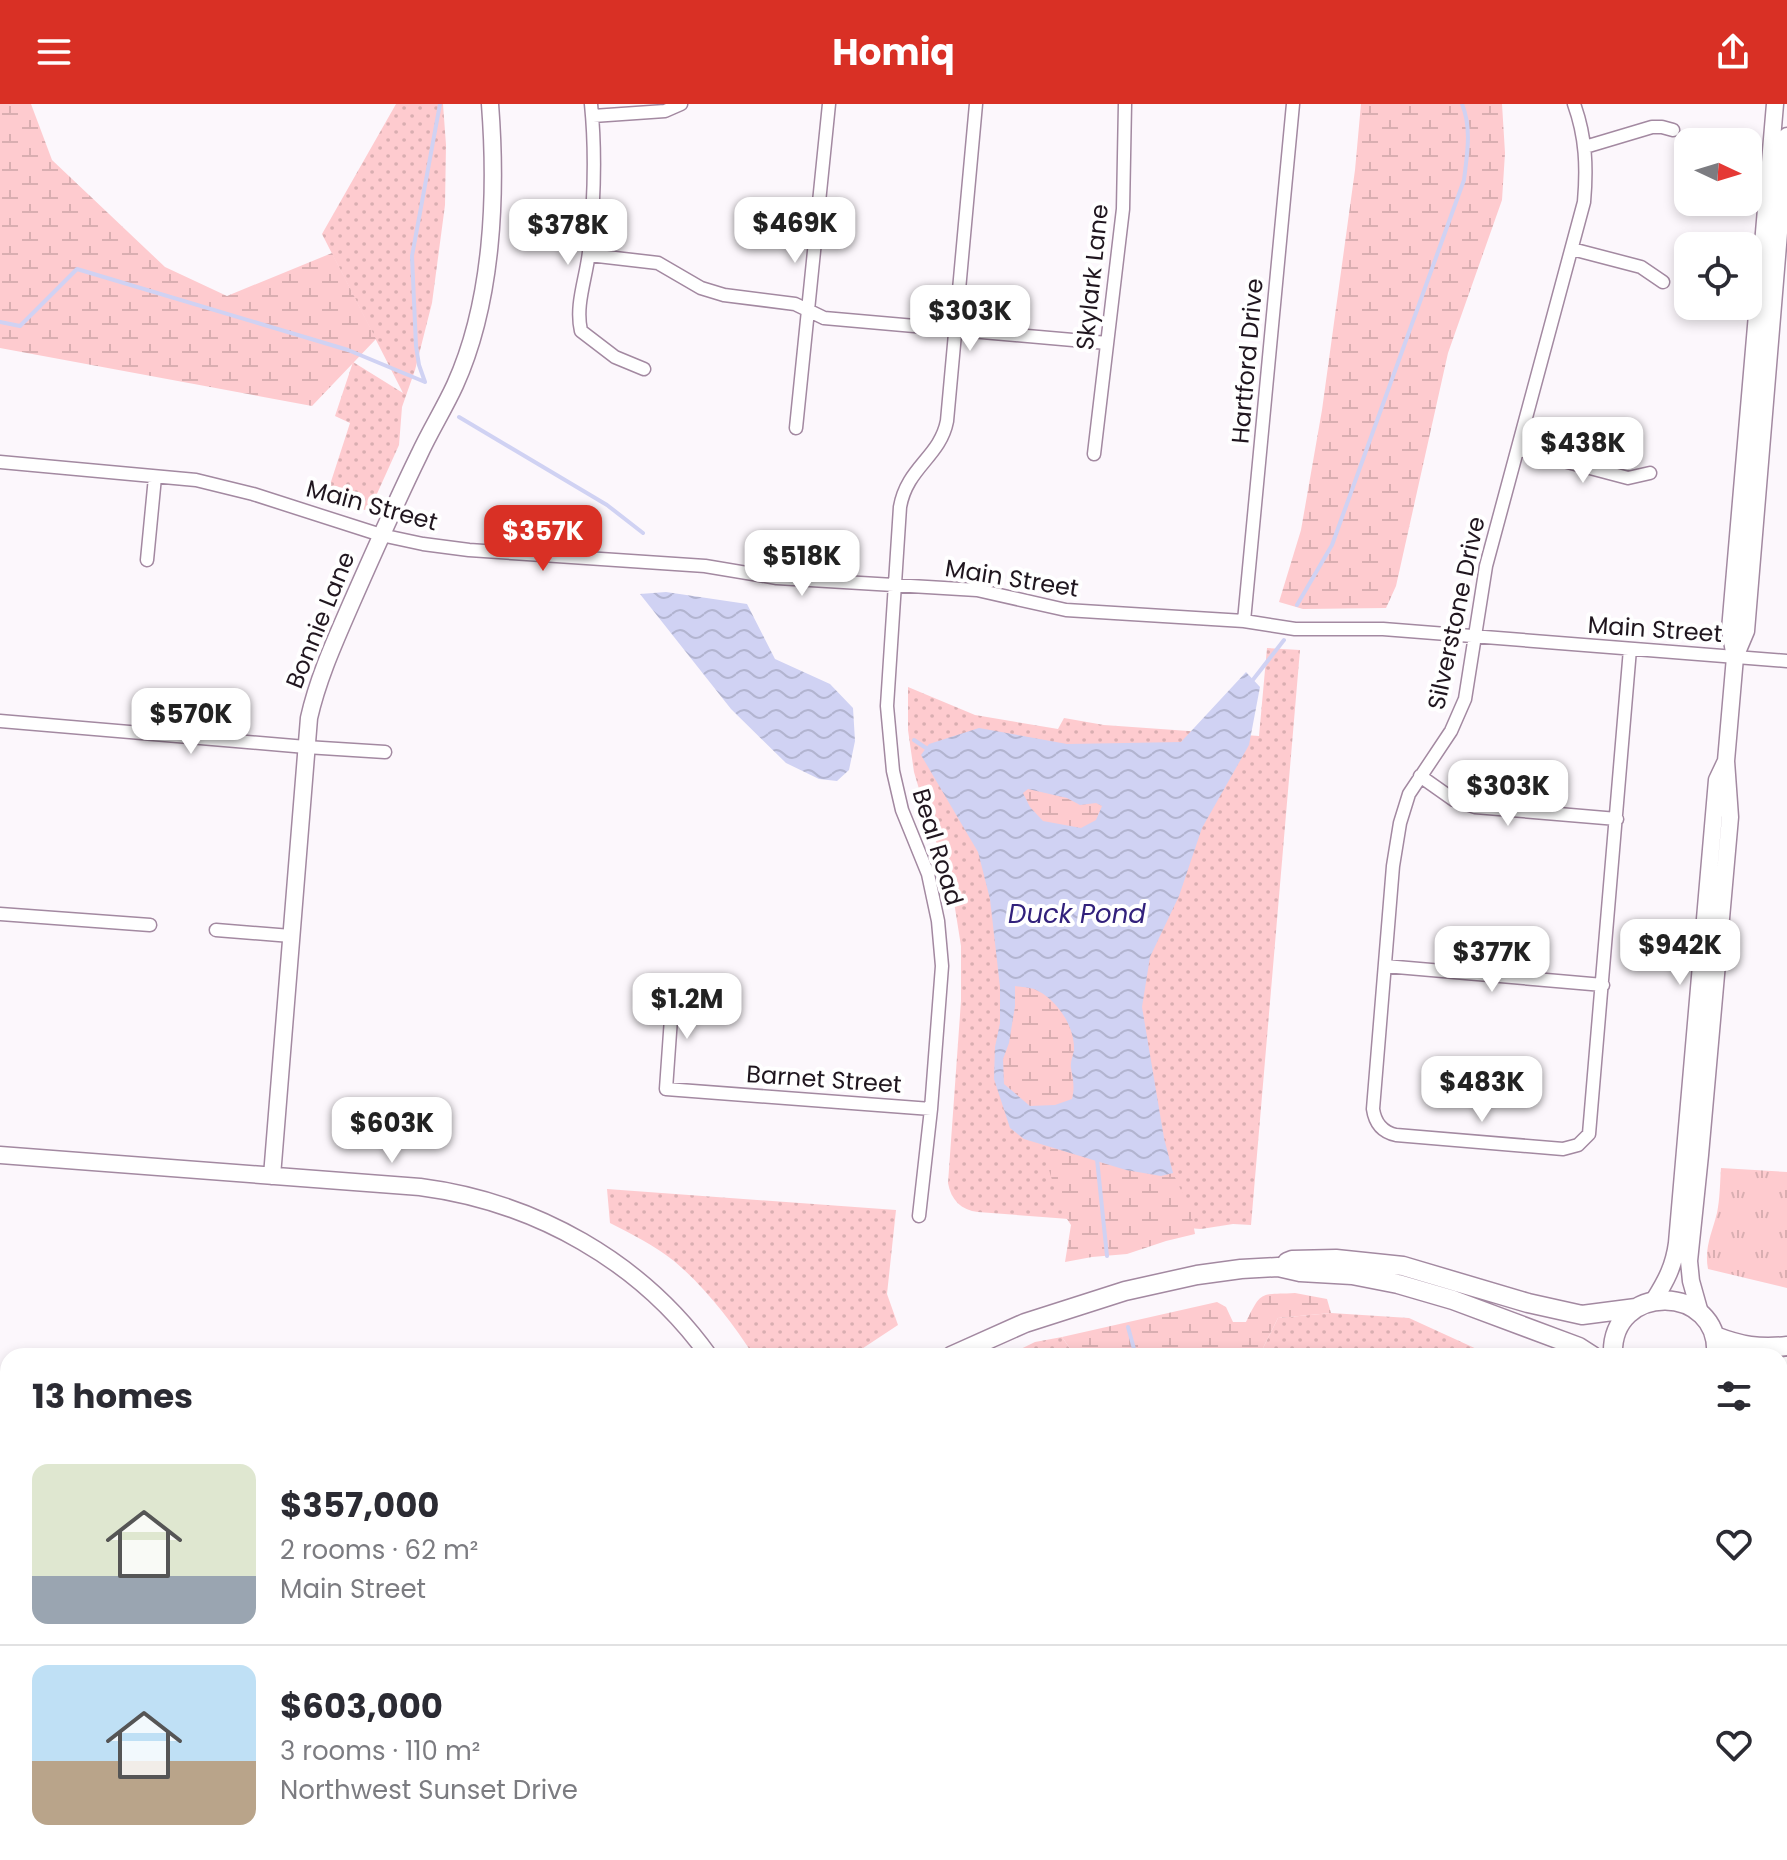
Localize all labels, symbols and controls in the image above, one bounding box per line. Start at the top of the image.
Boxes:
text: Homiq [832,27,955,78]
icon: menu [32,30,76,74]
icon: share [1711,30,1755,74]
north arrow [1674,128,1762,216]
map controls [1674,128,1762,320]
pin: $469K [739,197,851,265]
pin: $378K [512,199,624,267]
street label: Skylark Lane [1068,202,1116,352]
text: $469K [752,205,838,241]
text: $378K [527,207,609,243]
button: locate [1674,232,1762,320]
street label: Hartford Drive [1223,277,1271,445]
pin: $303K [914,285,1026,353]
text: $303K [928,293,1012,329]
pin: $438K [1527,417,1639,485]
text: $438K [1540,425,1626,461]
street label: Main Street [303,472,441,538]
pin: $357K [487,505,599,573]
text: $357K [502,513,584,549]
street label: Silverstone Drive [1419,513,1493,713]
pin: $518K [746,530,858,598]
text: $518K [763,538,841,574]
street label: Bonnie Lane [278,547,362,693]
street label: Main Street [943,551,1081,605]
street label: Main Street [1587,608,1723,650]
pin: $570K [135,688,247,756]
text: $570K [150,696,233,732]
pin: $303K [1452,760,1564,828]
text: $303K [1466,768,1550,804]
street label: Beal Road [905,785,971,909]
water label: Duck Pond [1008,896,1146,932]
pin: $942K [1624,919,1736,987]
pin: $377K [1436,926,1548,994]
text: $942K [1638,927,1722,963]
text: $377K [1453,934,1531,970]
pin: $1.2M [631,973,743,1041]
text: $1.2M [651,981,723,1017]
pin: $483K [1426,1056,1538,1124]
street label: Barnet Street [745,1057,903,1101]
text: $483K [1439,1064,1525,1100]
pin: $603K [336,1097,448,1165]
text: $603K [350,1105,434,1141]
text: 13 homes [32,1372,193,1420]
icon: filters [1712,1374,1756,1418]
text: $357,000 [280,1481,440,1529]
icon: home [96,1496,192,1592]
icon: heart [1712,1522,1756,1566]
text: 2 rooms · 62 m² [280,1532,478,1568]
text: Main Street [280,1571,426,1607]
text: $603,000 [280,1682,443,1730]
icon: home [96,1697,192,1793]
icon: heart [1712,1723,1756,1767]
text: 3 rooms · 110 m² [280,1733,480,1769]
text: Northwest Sunset Drive [280,1772,578,1808]

